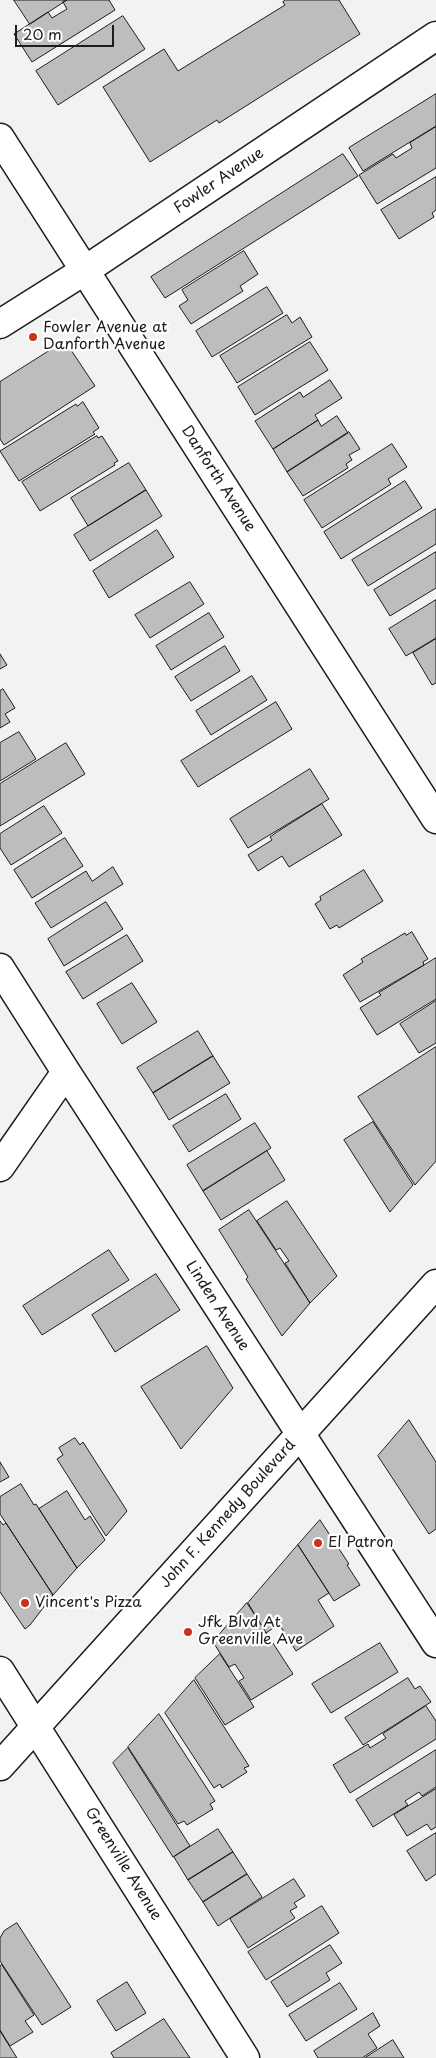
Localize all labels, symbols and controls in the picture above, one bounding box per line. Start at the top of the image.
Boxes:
scale bar [18,15,116,47]
text: 20 m [23,22,62,45]
street label: Fowler Avenue [171,144,267,218]
place label: Fowler Avenue at Danforth Avenue [43,319,167,354]
marker: Fowler Avenue at Danforth Avenue [27,331,39,343]
street label: Danforth Avenue [177,423,259,535]
street label: Linden Avenue [181,1258,253,1354]
street label: John F. Kennedy Boulevard [157,1436,299,1592]
place label: El Patron [328,1534,393,1552]
marker: El Patron [312,1537,324,1549]
place label: Vincent's Pizza [35,1594,141,1612]
marker: Vincent's Pizza [19,1597,31,1609]
place label: Jfk Blvd At Greenville Ave [198,1614,303,1649]
marker: Jfk Blvd At Greenville Ave [182,1626,194,1638]
street label: Greenville Avenue [81,1804,165,1924]

